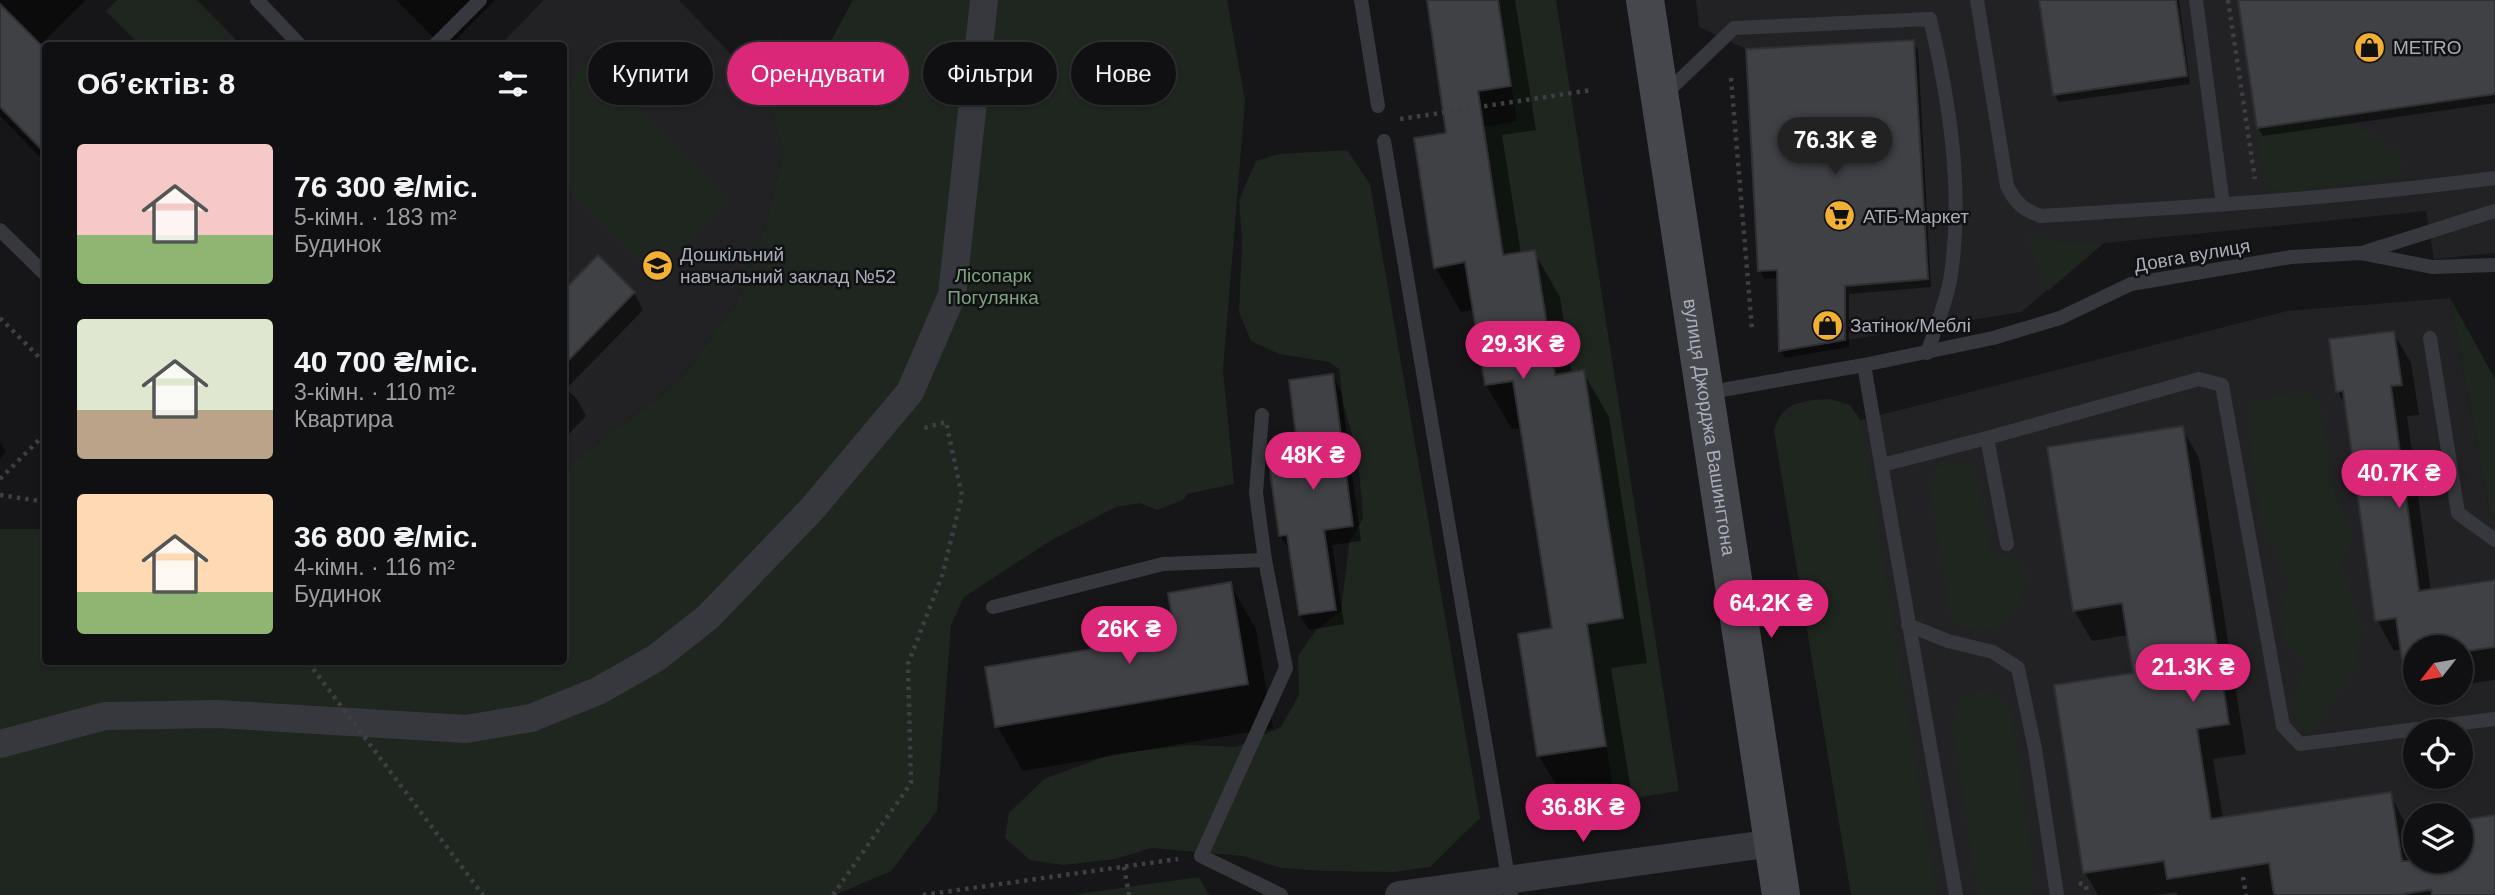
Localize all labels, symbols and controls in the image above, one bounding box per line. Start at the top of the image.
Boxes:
shop icon: METRO [2353,30,2387,64]
place label: METRO [2393,37,2462,58]
chip: Купити [588,42,713,105]
chip: Орендувати [727,42,909,105]
chip: Фільтри [923,42,1057,105]
chip: Нове [1071,42,1176,105]
icon: filters [494,65,532,103]
text: Об’єктів: 8 [77,67,235,100]
pin: 76.3K ₴ [1770,118,1900,177]
text: 76.3K ₴ [1793,127,1877,153]
text: 76 300 ₴/міс. [294,170,478,203]
icon: home [133,172,217,256]
supermarket icon: АТБ-Маркет [1823,199,1857,233]
text: 5-кімн. · 183 m² [294,204,457,230]
place label: АТБ-Маркет [1863,206,1969,227]
text: Будинок [294,231,381,257]
street label: Довга вулиця [2132,235,2252,276]
place label: Дошкільний навчальний заклад №52 [680,244,896,287]
school or university icon: Дошкільний навчальний заклад №52 [640,248,674,282]
park label: Лісопарк Погулянка [947,265,1039,308]
street label: вулиця Джорджа Вашингтона [1680,297,1739,558]
shop icon: Затінок/Меблі [1810,308,1844,342]
place label: Затінок/Меблі [1850,315,1971,336]
pin: 29.3K ₴ [1458,322,1588,381]
text: 29.3K ₴ [1481,331,1565,357]
text: 40 700 ₴/міс. [294,345,478,378]
icon: home [133,347,217,431]
text: 3-кімн. · 110 m² [294,379,455,405]
text: Квартира [294,406,393,432]
pin: 48K ₴ [1264,433,1362,492]
text: 48K ₴ [1281,442,1345,468]
pin: 40.7K ₴ [2334,450,2464,510]
text: 40.7K ₴ [2357,460,2441,486]
text: 36 800 ₴/міс. [294,520,478,553]
icon: home [133,522,217,606]
text: 4-кімн. · 116 m² [294,554,455,580]
pin: 64.2K ₴ [1706,580,1836,640]
text: Будинок [294,581,381,607]
text: 64.2K ₴ [1729,590,1813,616]
pin: 26K ₴ [1080,606,1178,666]
text: 26K ₴ [1097,616,1161,642]
north arrow [2403,635,2473,705]
map controls [2403,635,2473,873]
pin: 21.3K ₴ [2128,644,2258,704]
text: 21.3K ₴ [2151,654,2235,680]
button: locate [2403,719,2473,789]
pin: 36.8K ₴ [1518,784,1648,844]
text: 36.8K ₴ [1541,794,1625,820]
button: layers [2403,803,2473,873]

